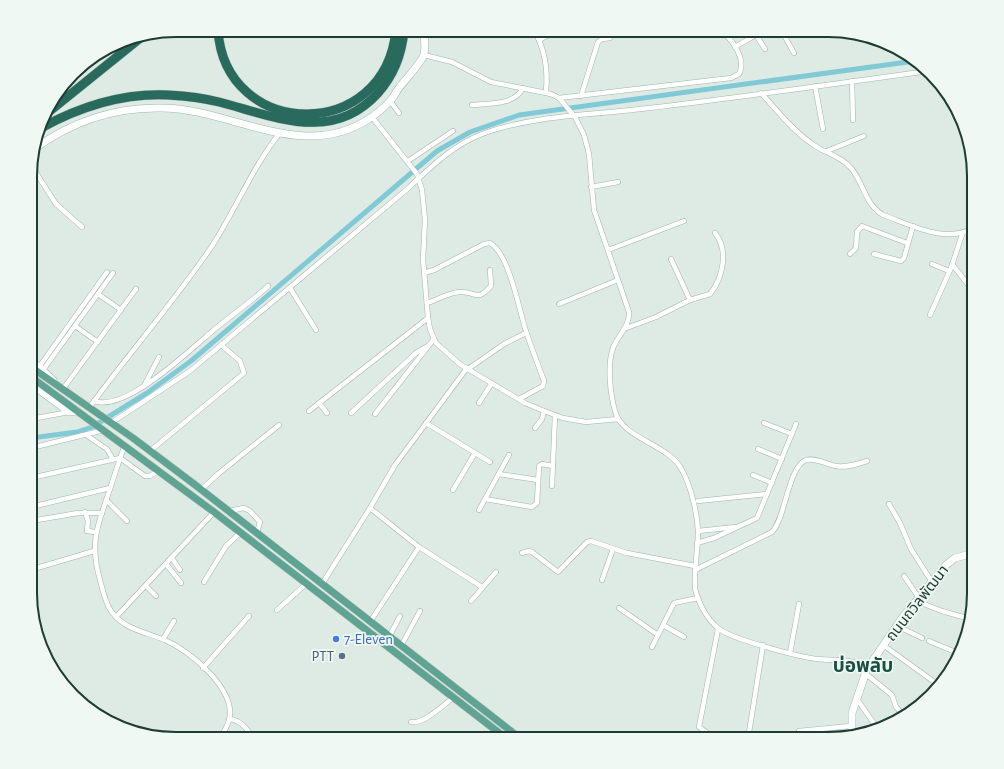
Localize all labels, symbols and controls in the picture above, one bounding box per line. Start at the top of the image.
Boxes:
street label: ถนนถวิลพัฒนา [882,562,952,644]
place label: 7-Eleven [344,632,393,647]
marker: 7-Eleven [331,634,341,644]
place label: PTT [312,649,335,664]
marker: PTT [337,651,347,661]
district label: บ่อพลับ [833,655,893,676]

